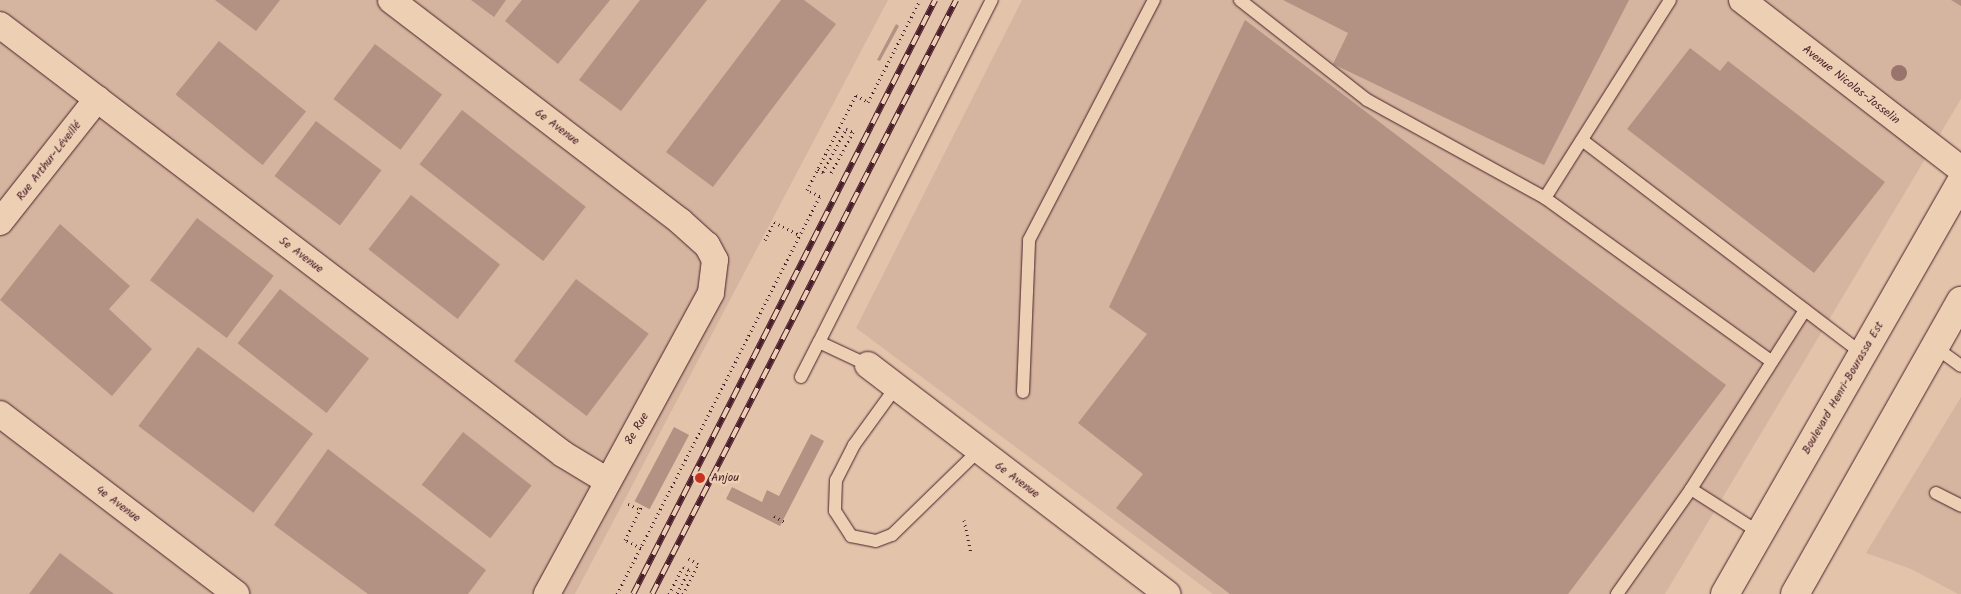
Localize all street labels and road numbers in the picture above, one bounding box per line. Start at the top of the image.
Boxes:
street label: Avenue Nicolas-Josselin [1799,42,1903,128]
street label: 6e Avenue [532,106,582,148]
street label: Rue Arthur-Léveillé [14,118,84,204]
street label: 5e Avenue [276,234,326,276]
street label: Boulevard Henri-Bourassa Est [1799,319,1887,457]
street label: 8e Rue [622,410,652,448]
street label: 6e Avenue [992,459,1042,501]
street label: 4e Avenue [93,483,143,525]

